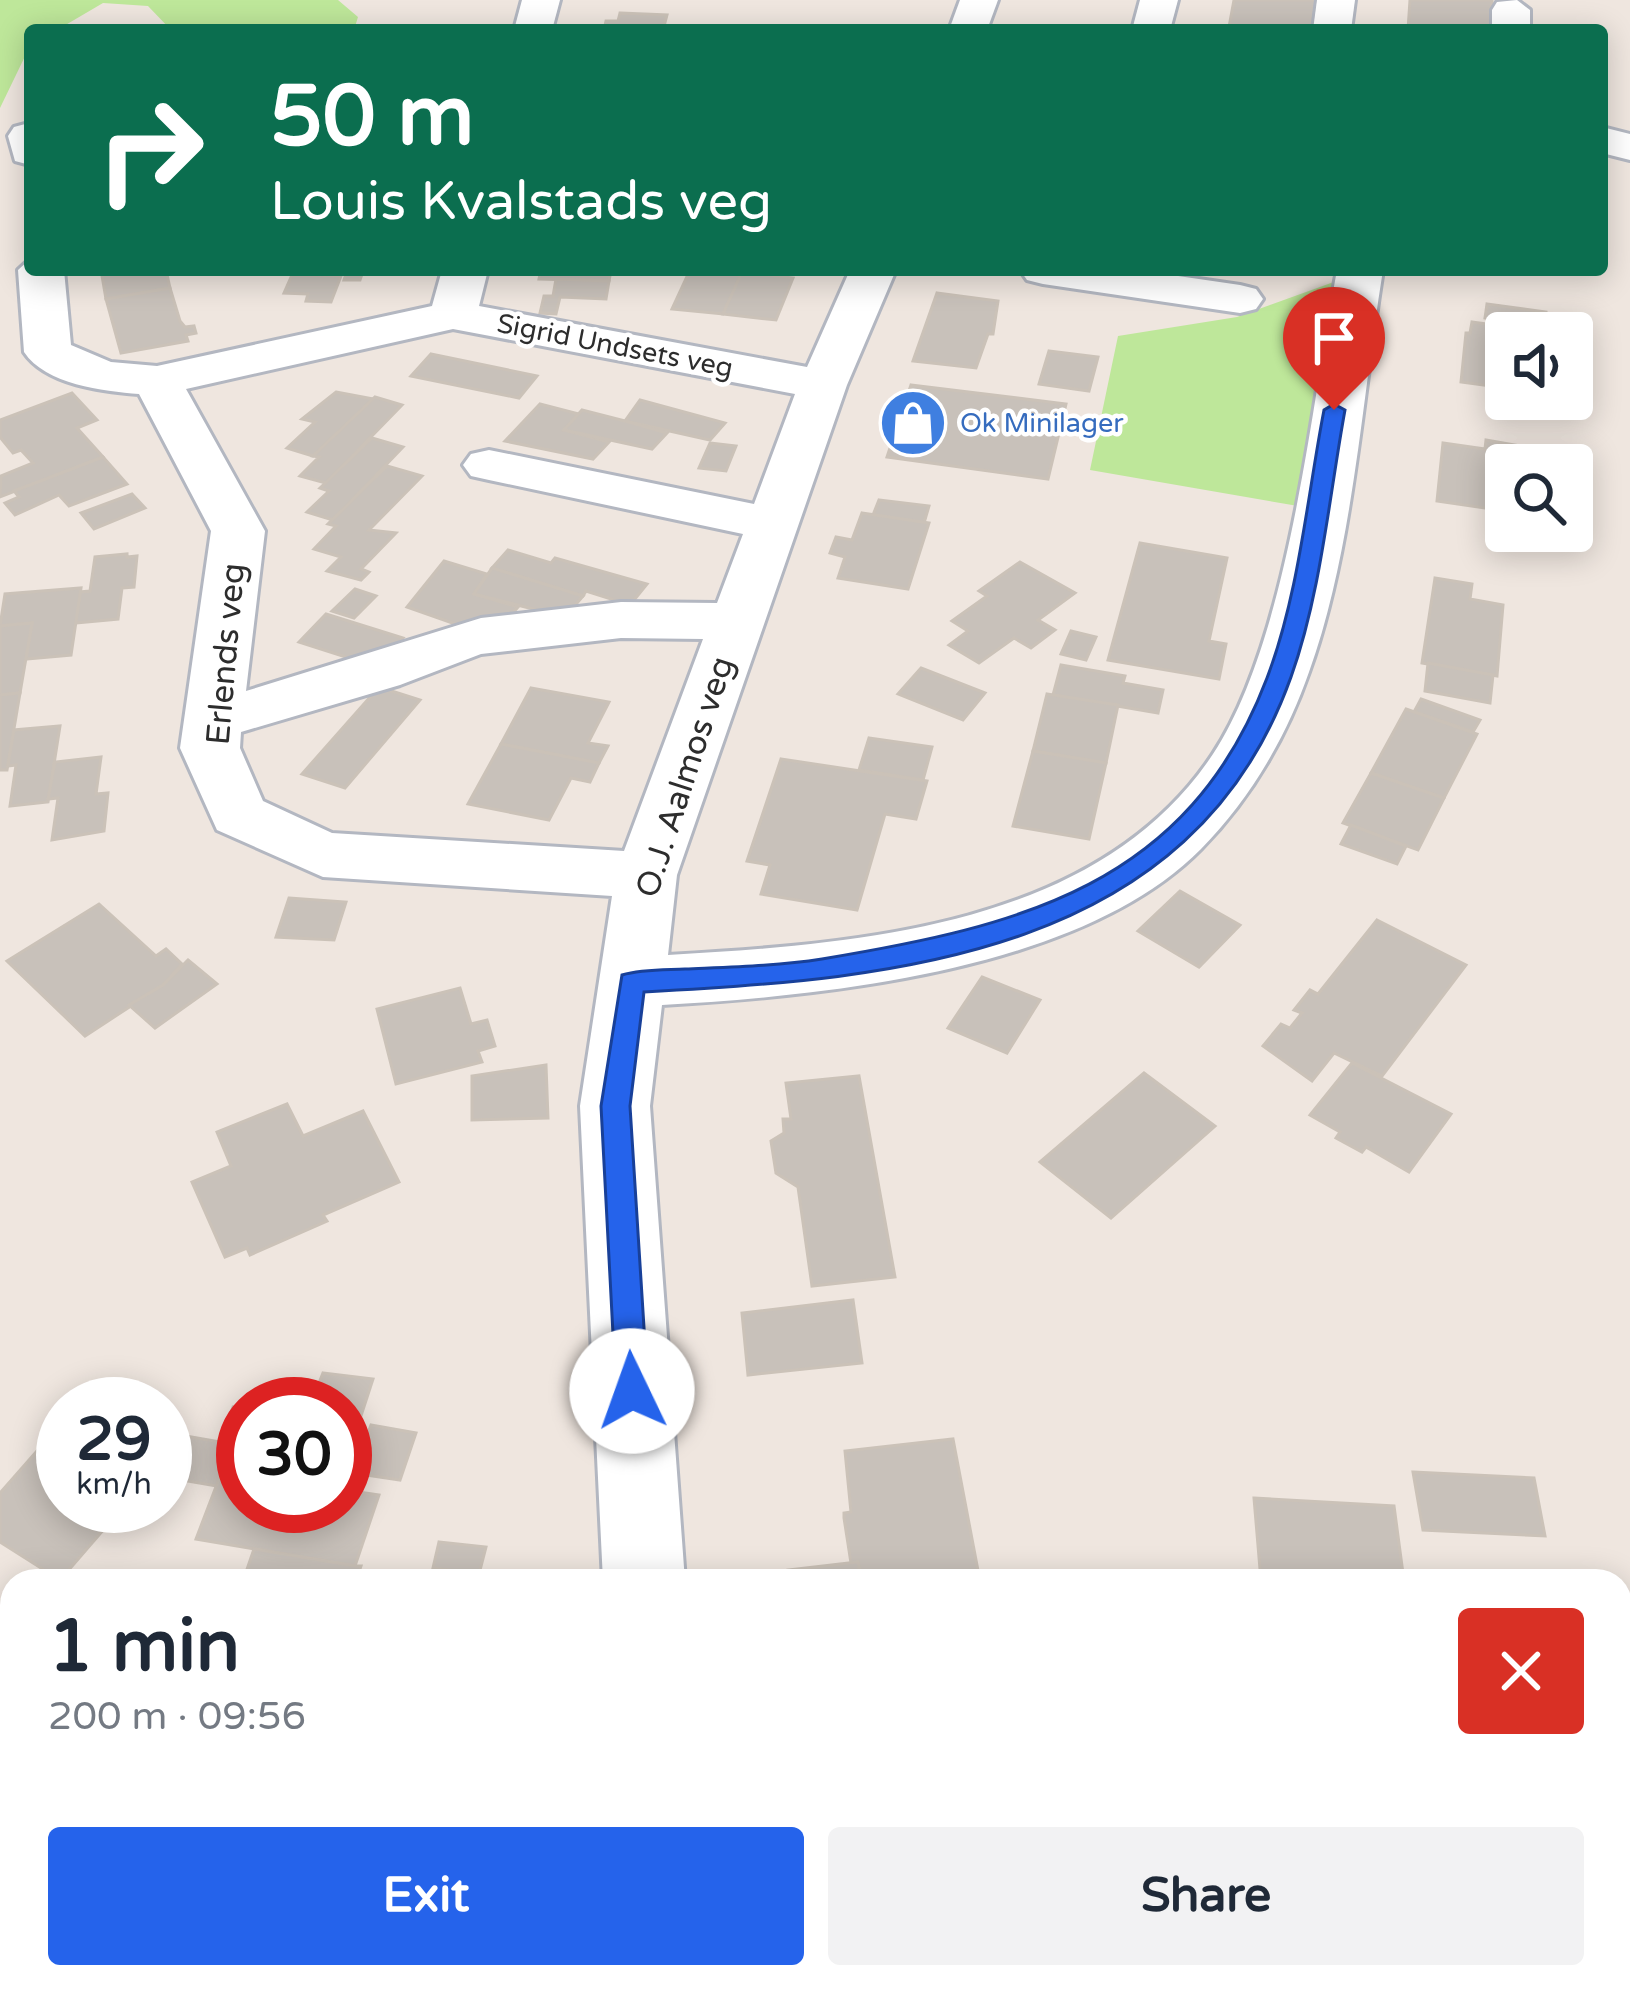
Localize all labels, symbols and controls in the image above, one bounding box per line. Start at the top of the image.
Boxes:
text: 50 m [270,67,474,168]
icon: right [72,72,228,228]
text: Louis Kvalstads veg [270,169,772,234]
pin [1283,287,1385,410]
icon: arrive [1301,305,1367,371]
street label: Sigrid Undsets veg [494,307,736,385]
map controls [1485,312,1593,552]
button: sound [1485,312,1593,420]
shop icon: Ok Minilager [878,388,948,458]
place label: Ok Minilager [960,407,1124,440]
button: search [1485,444,1593,552]
street label: Erlends veg [199,561,253,747]
street label: O.J. Aalmos veg [628,652,742,902]
position arrow [569,1328,695,1454]
speed limit sign: 30 [216,1377,372,1533]
text: 29 [76,1404,152,1476]
text: km/h [76,1466,152,1503]
text: 1 min [48,1604,240,1691]
button: close [1458,1608,1584,1734]
text: 200 m · 09:56 [48,1693,306,1740]
button: Exit [48,1827,804,1965]
button: Share [828,1827,1584,1965]

